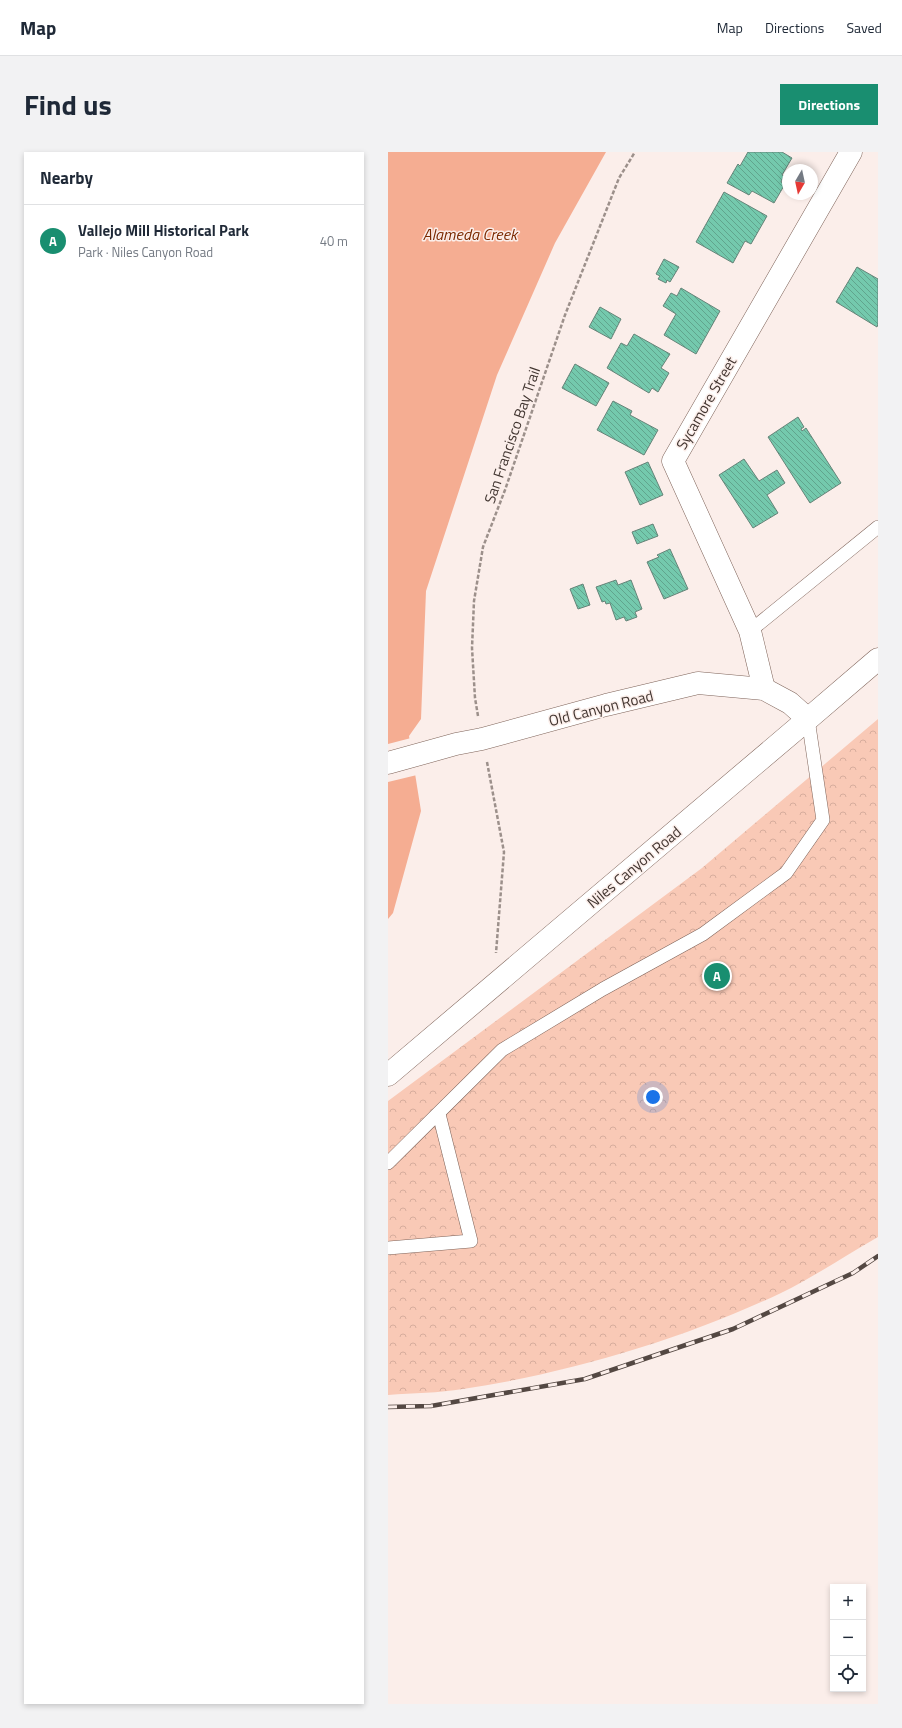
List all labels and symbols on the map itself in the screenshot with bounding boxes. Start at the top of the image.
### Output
north arrow [782,164,818,200]
water label: Alameda Creek [423,222,519,246]
street label: Sycamore Street [670,352,742,454]
street label: San Francisco Bay Trail [478,364,546,506]
street label: Old Canyon Road [546,684,656,732]
street label: Niles Canyon Road [582,821,686,913]
pin: A [704,961,730,991]
your location [643,1087,663,1107]

